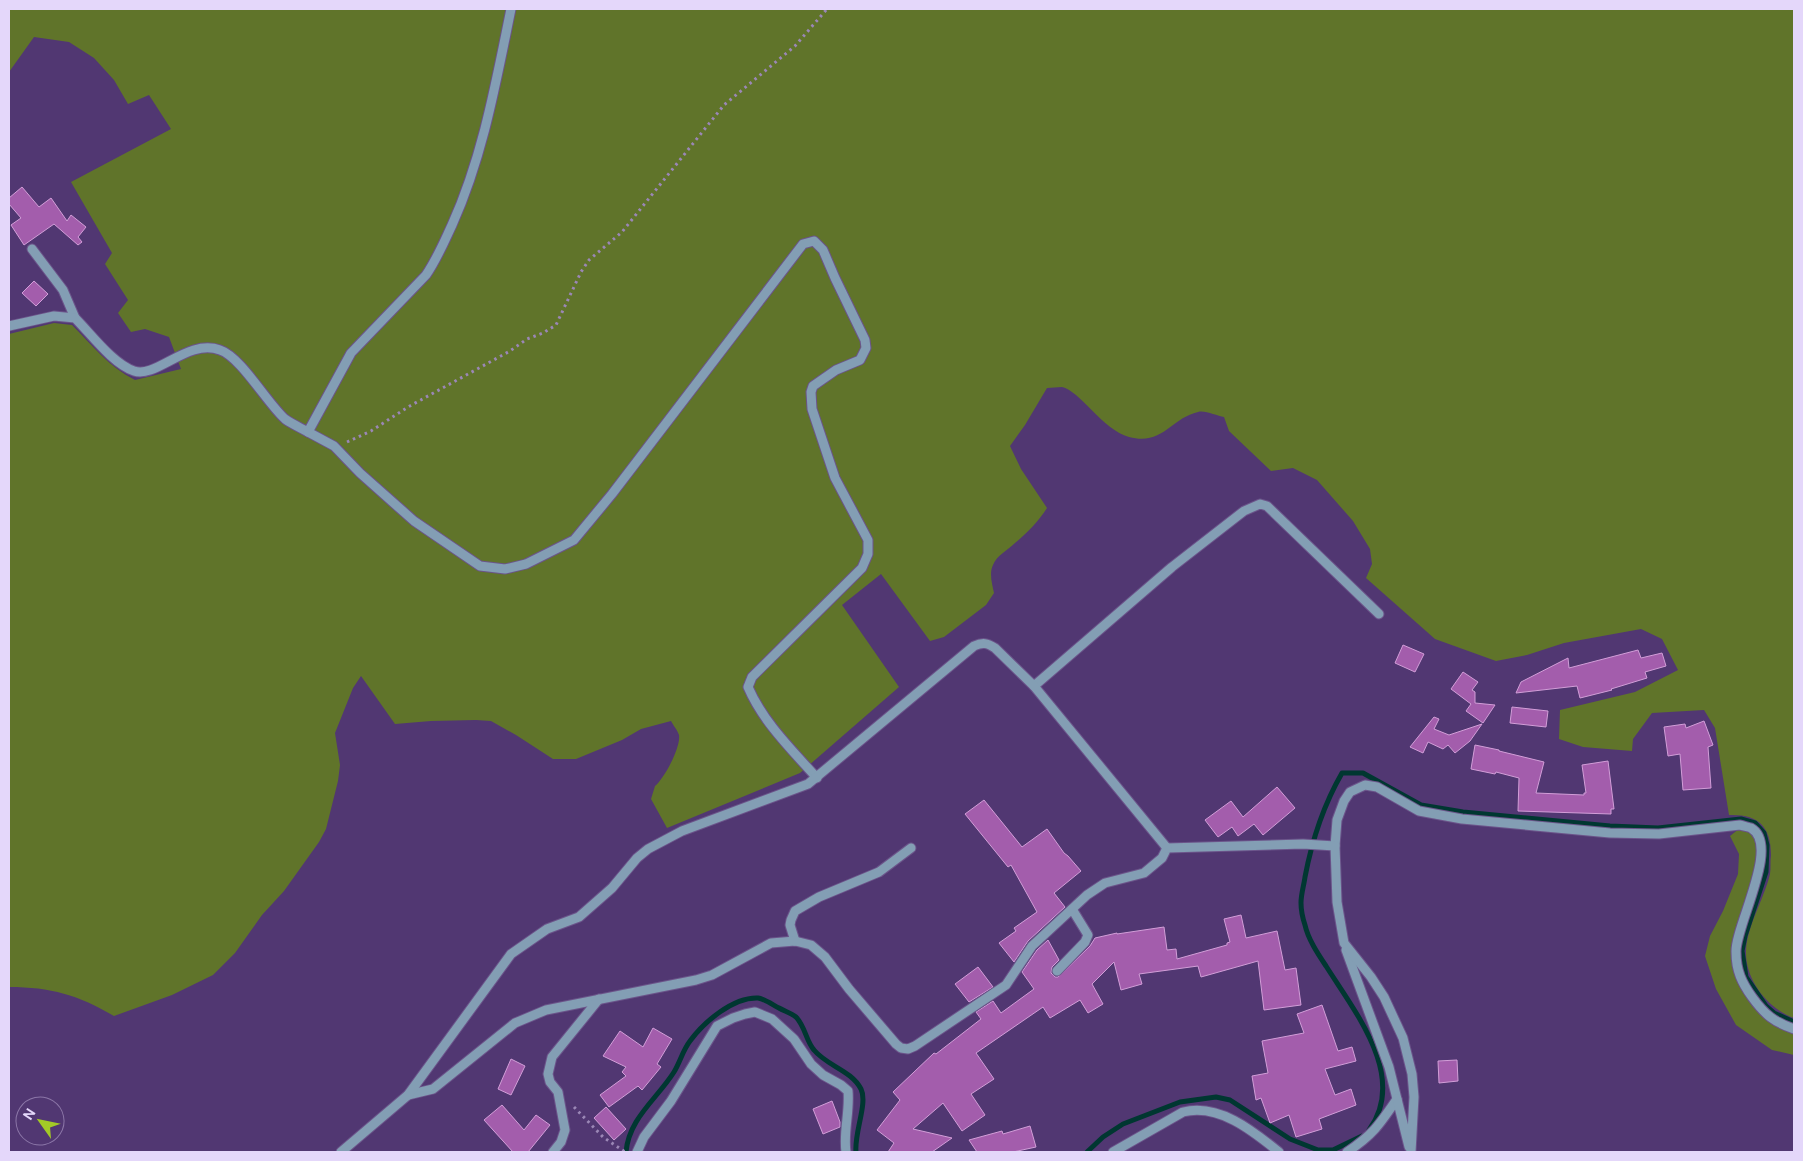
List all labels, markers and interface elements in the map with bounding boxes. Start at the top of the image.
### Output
north arrow [15,1096,65,1146]
text: N [19,1105,39,1123]

